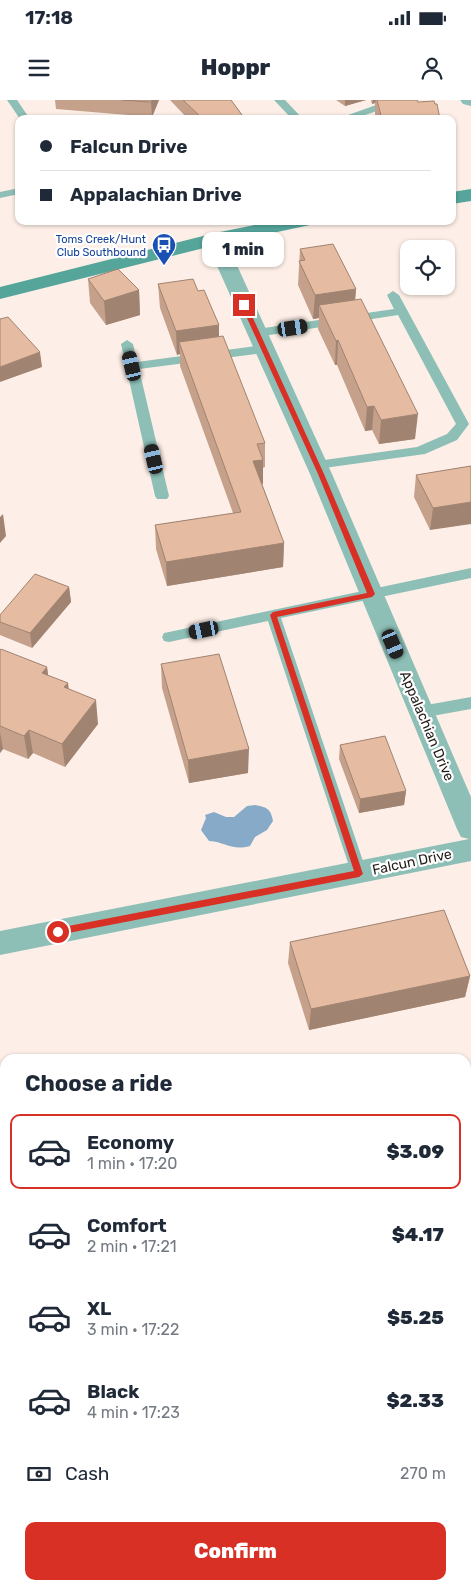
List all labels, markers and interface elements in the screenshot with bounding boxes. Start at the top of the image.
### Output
text: 17:18 [25,6,73,29]
icon: menu [25,54,53,82]
text: Hoppr [201,54,270,81]
icon: person [418,54,446,82]
text: Falcun Drive [70,135,188,158]
text: Appalachian Drive [70,183,242,206]
bus stop icon: Toms Creek/Hunt Club Southbound [151,232,177,266]
callout: 1 min [203,232,285,268]
place label: Toms Creek/Hunt Club Southbound [56,233,147,259]
text: 1 min [222,240,264,259]
map controls [400,240,455,295]
button: locate [400,240,455,295]
route end [233,294,255,316]
car [277,318,308,338]
car [121,350,142,382]
car [143,443,164,475]
car [187,620,220,640]
car [380,627,405,661]
street label: Appalachian Drive [396,668,458,784]
street label: Falcun Drive [371,845,453,879]
route start [47,921,69,943]
text: Choose a ride [25,1070,172,1097]
icon: car [27,1129,72,1174]
text: Economy [87,1131,174,1154]
text: $3.09 [386,1140,444,1163]
text: 1 min · 17:20 [87,1154,177,1173]
icon: car [27,1212,72,1257]
text: Comfort [87,1214,167,1237]
text: $4.17 [392,1223,444,1246]
text: 2 min · 17:21 [87,1237,177,1256]
icon: car [27,1295,72,1340]
text: XL [87,1297,111,1320]
text: $5.25 [387,1306,444,1329]
text: 3 min · 17:22 [87,1320,179,1339]
icon: car [27,1378,72,1423]
text: Black [87,1380,139,1403]
text: $2.33 [386,1389,444,1412]
text: 4 min · 17:23 [87,1403,180,1422]
icon: cash [25,1460,53,1488]
text: Cash [65,1462,109,1485]
text: 270 m [400,1464,446,1483]
button: Confirm [25,1522,446,1580]

